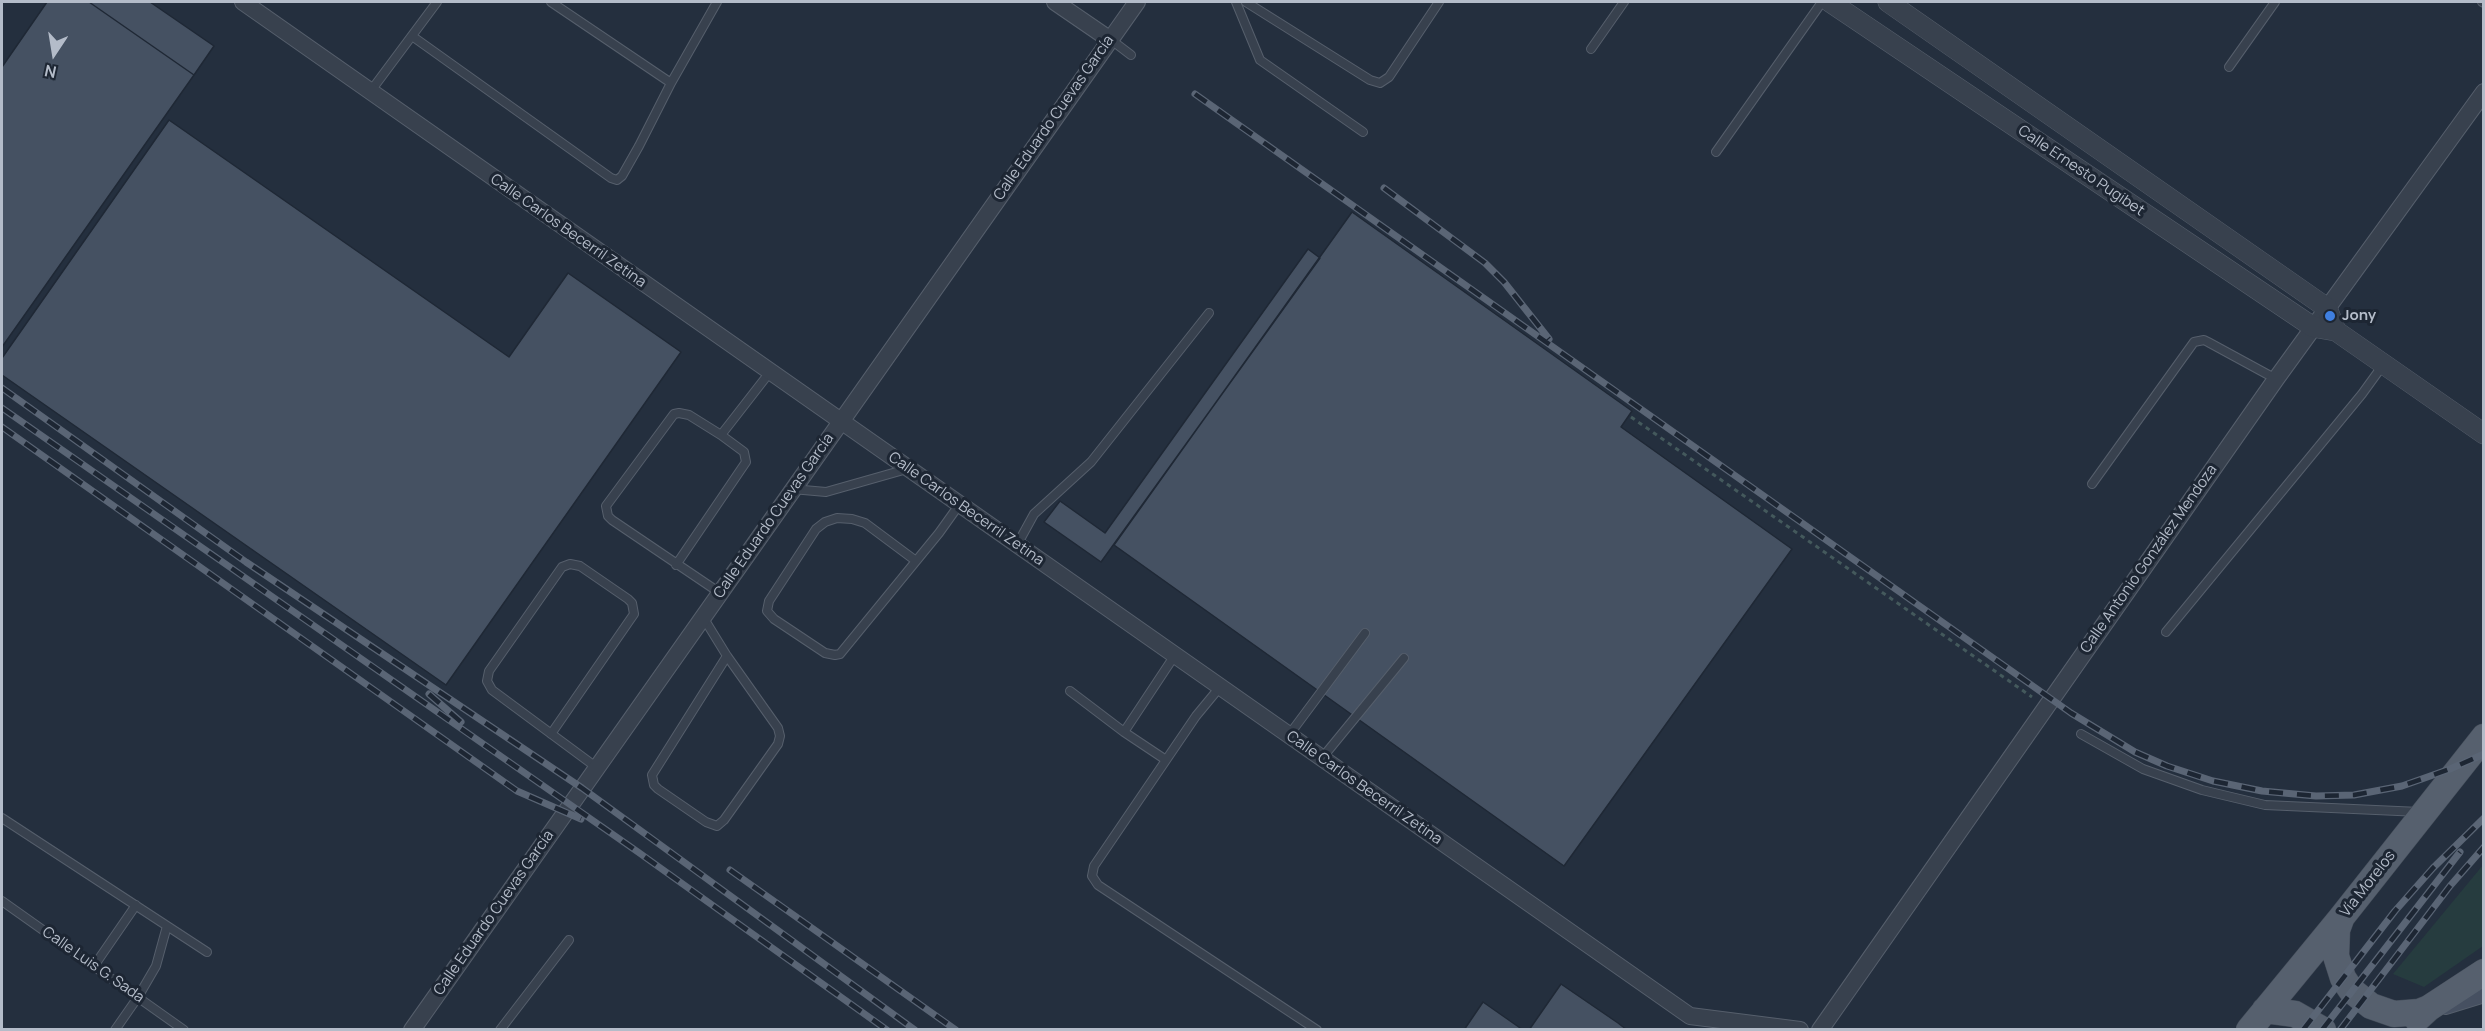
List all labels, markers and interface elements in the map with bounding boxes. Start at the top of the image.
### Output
north arrow [24,24,84,84]
street label: Calle Eduardo Cuevas García [990,32,1118,204]
text: N [42,60,58,84]
street label: Calle Ernesto Pugibet [2014,122,2148,220]
street label: Calle Carlos Becerril Zetina [487,170,649,292]
place label: Jony [2342,307,2376,325]
marker: Jony [2323,309,2337,323]
street label: Calle Eduardo Cuevas García [710,430,838,602]
street label: Calle Carlos Becerril Zetina [885,448,1047,570]
street label: Calle Antonio González Mendoza [2077,461,2221,657]
street label: Calle Carlos Becerril Zetina [1283,727,1445,849]
street label: Calle Eduardo Cuevas García [430,827,558,999]
street label: Vía Morelos [2337,847,2399,921]
street label: Calle Luis G. Sada [39,923,147,1007]

